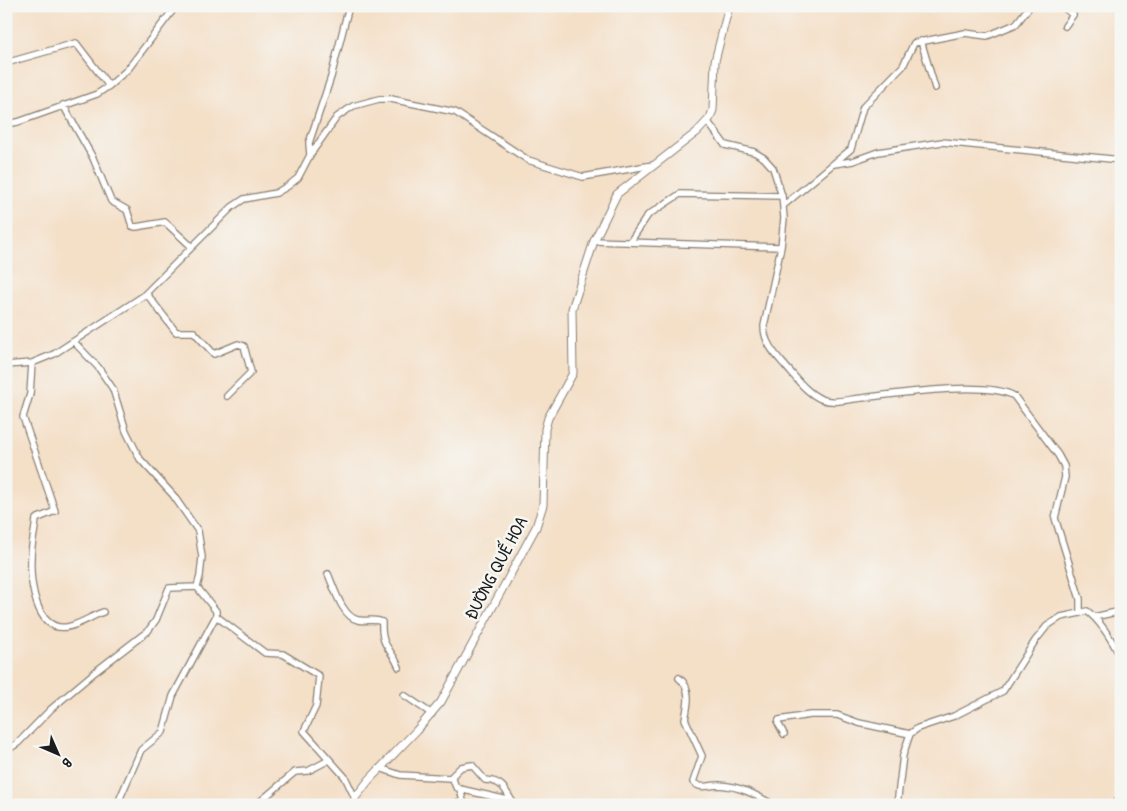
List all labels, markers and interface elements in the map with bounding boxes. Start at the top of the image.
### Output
street label: ĐƯỜNG QUẾ HOA [458,512,533,624]
north arrow [32,728,82,778]
text: B [58,754,77,773]

